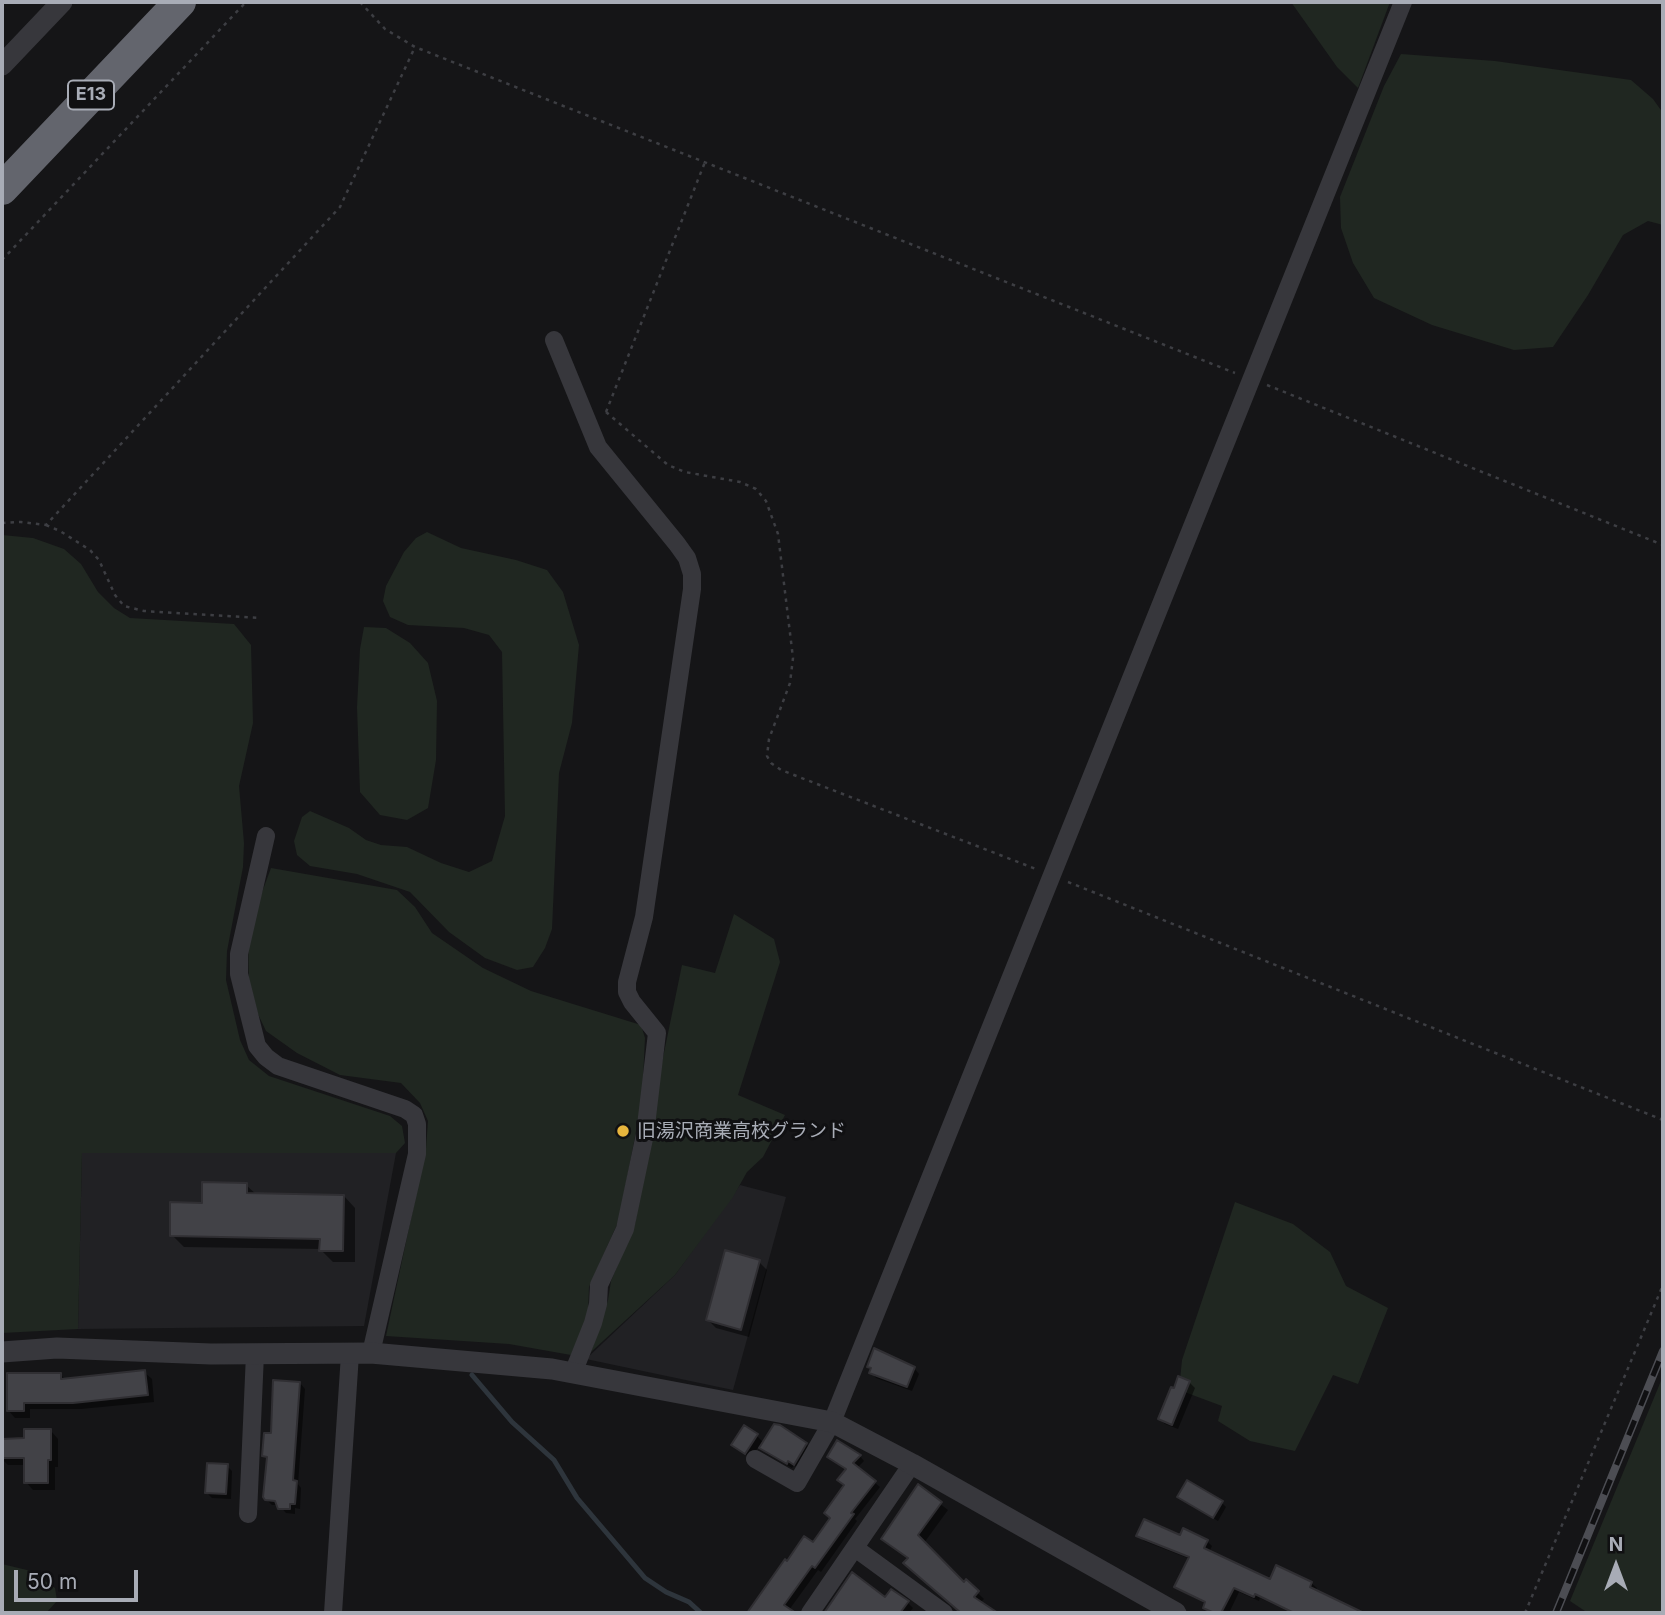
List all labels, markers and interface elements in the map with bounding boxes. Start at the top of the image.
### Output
road number: E13 [68,80,114,110]
place label: 旧湯沢商業高校グランド [637,1120,846,1142]
marker: 旧湯沢商業高校グランド [615,1123,631,1139]
north arrow [1581,1531,1651,1601]
text: N [1609,1533,1623,1556]
scale bar [18,1556,142,1600]
text: 50 m [27,1569,77,1594]

